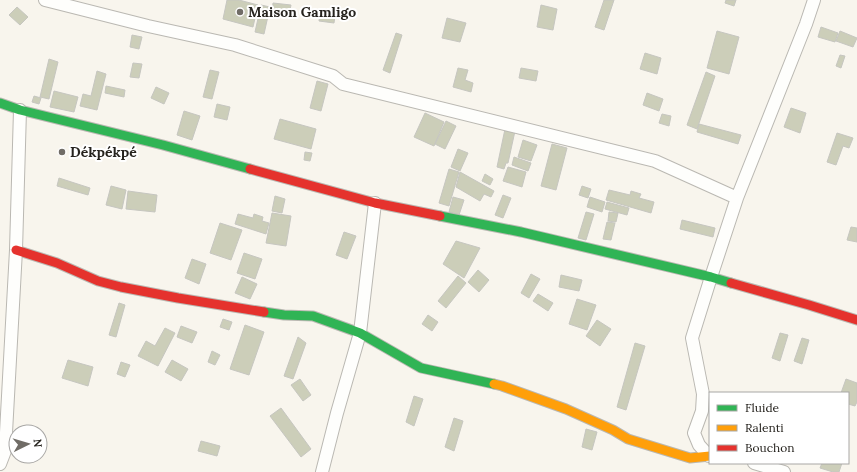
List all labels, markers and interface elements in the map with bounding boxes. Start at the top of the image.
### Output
place label: Maison Gamligo [248,3,356,21]
marker: Maison Gamligo [235,7,245,17]
place label: Dékpékpé [70,143,137,161]
marker: Dékpékpé [57,147,67,157]
legend [709,392,849,464]
text: Fluide [745,400,780,415]
text: Ralenti [745,420,784,435]
north arrow [8,424,48,464]
text: N [31,438,45,448]
text: Bouchon [745,440,795,455]

